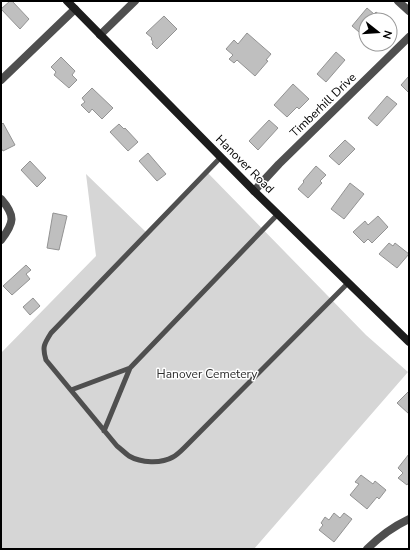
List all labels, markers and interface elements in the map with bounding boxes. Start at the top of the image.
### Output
north arrow [358,12,398,52]
text: N [379,29,395,41]
street label: Timberhill Drive [286,69,360,141]
street label: Hanover Road [212,131,278,197]
park label: Hanover Cemetery [157,366,258,382]

